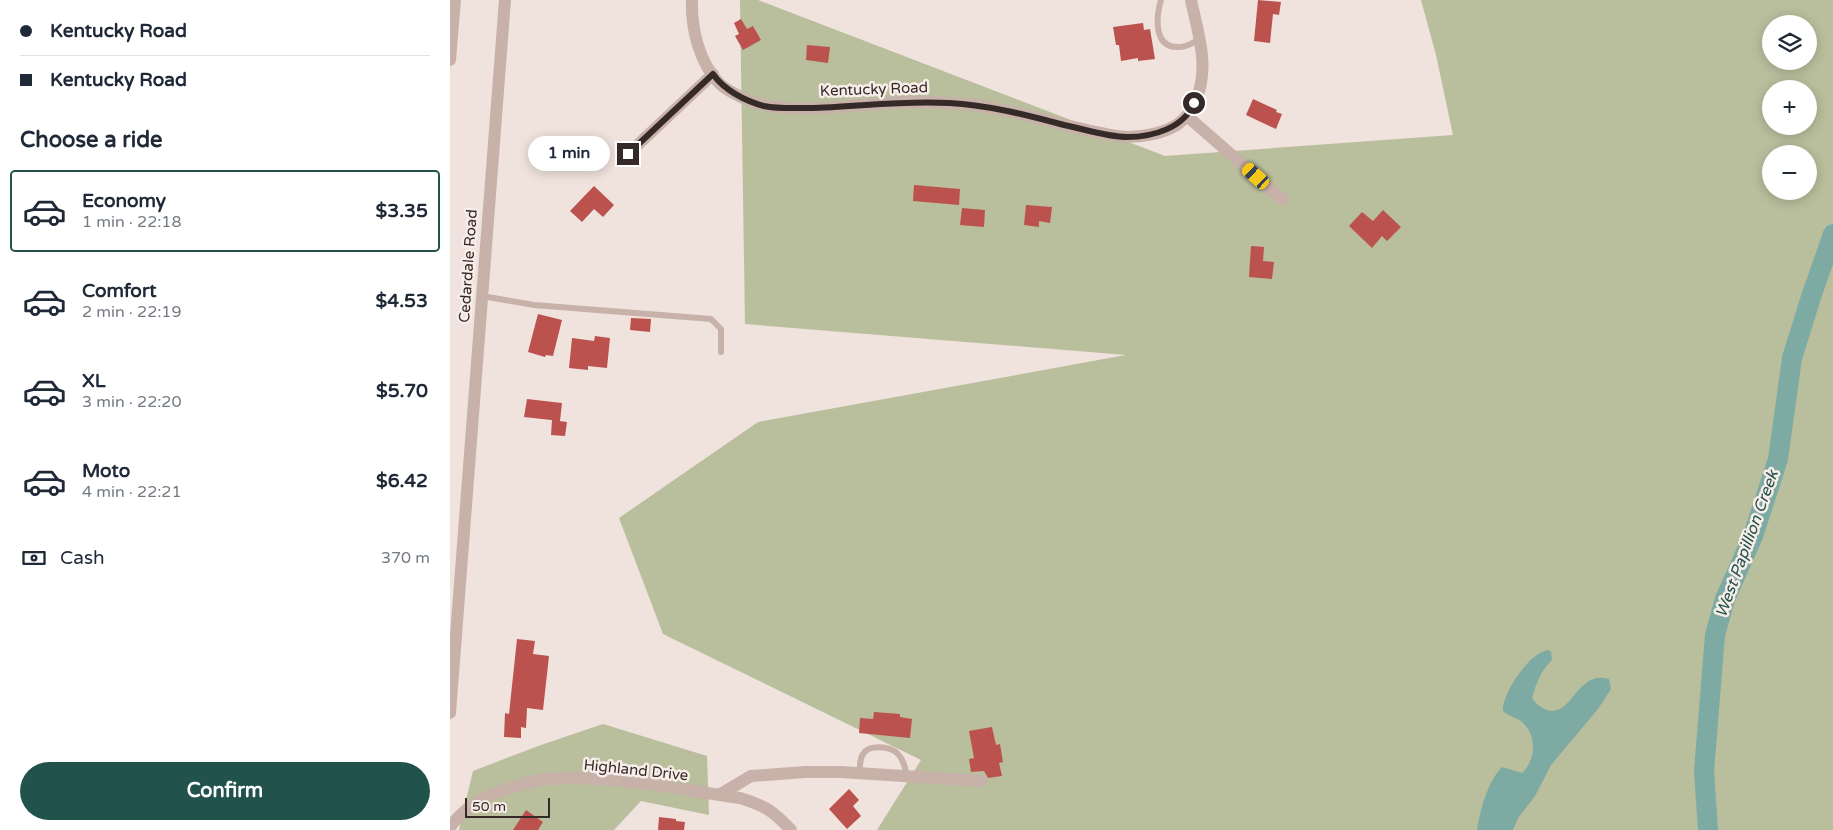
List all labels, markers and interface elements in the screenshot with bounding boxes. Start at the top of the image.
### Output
map controls [1762,15,1817,200]
button: layers [1762,15,1817,70]
text: Kentucky Road [50,20,187,42]
text: Kentucky Road [50,69,187,91]
street label: Kentucky Road [820,78,928,100]
button: + [1762,80,1817,135]
route start [1183,92,1205,114]
text: Choose a ride [20,127,163,153]
callout: 1 min [528,136,610,172]
text: 1 min [548,143,590,163]
route end [617,143,639,165]
button: − [1762,145,1817,200]
car [1239,160,1272,192]
icon: car [22,189,67,234]
text: Economy [82,190,166,212]
text: $3.35 [376,200,428,222]
street label: Cedardale Road [455,209,481,323]
text: 1 min · 22:18 [82,212,181,232]
icon: car [22,279,67,324]
text: Comfort [82,280,156,302]
text: $4.53 [376,290,428,312]
text: 2 min · 22:19 [82,302,181,322]
icon: car [22,369,67,414]
text: XL [82,370,106,392]
text: $5.70 [376,380,428,402]
text: 3 min · 22:20 [82,392,181,412]
icon: car [22,459,67,504]
text: Moto [82,460,130,482]
water label: West Papillion Creek [1711,466,1783,620]
text: $6.42 [376,470,428,492]
text: 4 min · 22:21 [82,482,181,502]
icon: cash [20,544,48,572]
text: Cash [60,547,105,569]
text: 370 m [381,548,430,568]
street label: Highland Drive [583,756,689,784]
button: Confirm [20,762,430,820]
scale bar [465,795,550,818]
text: 50 m [472,798,506,815]

